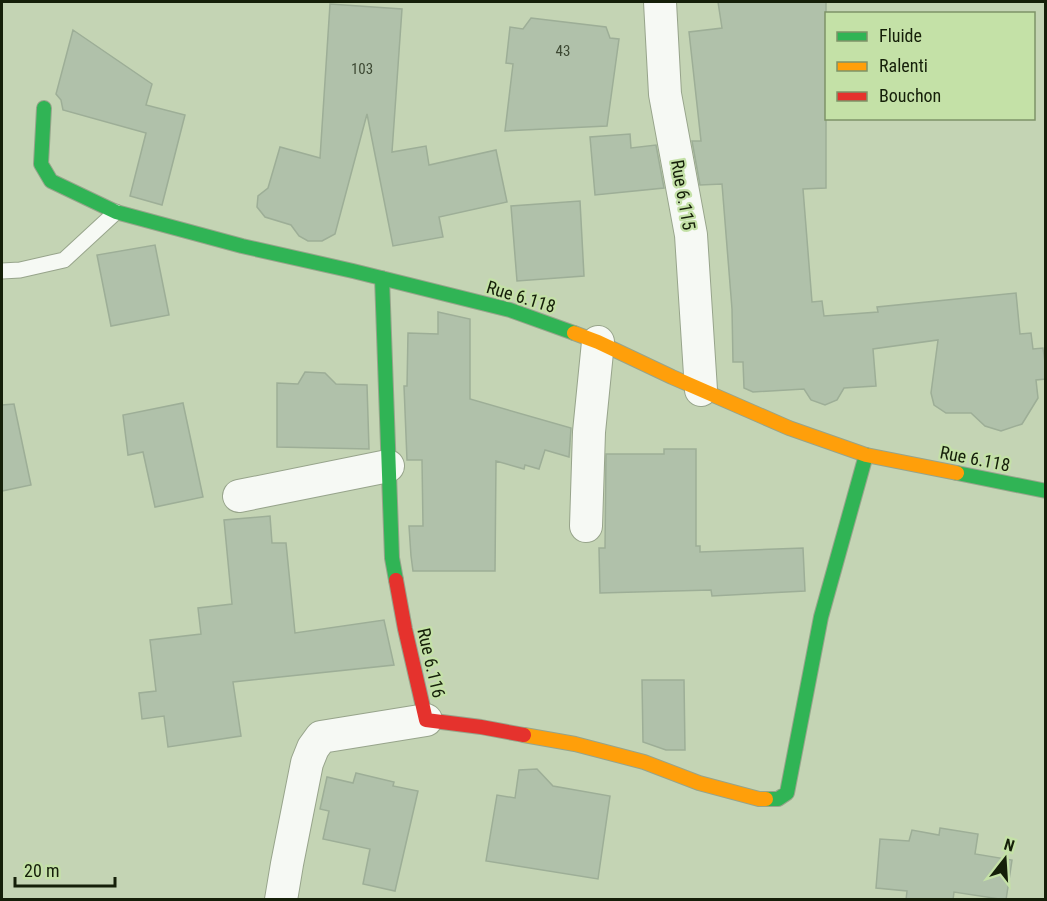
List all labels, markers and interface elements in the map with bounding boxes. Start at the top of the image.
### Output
legend [825,12,1035,120]
text: Fluide [879,25,922,46]
house number: 43 [556,42,570,60]
text: Ralenti [879,55,928,76]
house number: 103 [351,60,373,78]
text: Bouchon [879,85,941,106]
street label: Rue 6.115 [667,158,700,232]
street label: Rue 6.118 [484,276,558,317]
street label: Rue 6.118 [938,441,1012,476]
street label: Rue 6.116 [413,626,450,700]
north arrow [975,829,1035,889]
text: N [1002,835,1017,856]
scale bar [15,850,116,888]
text: 20 m [24,860,59,881]

